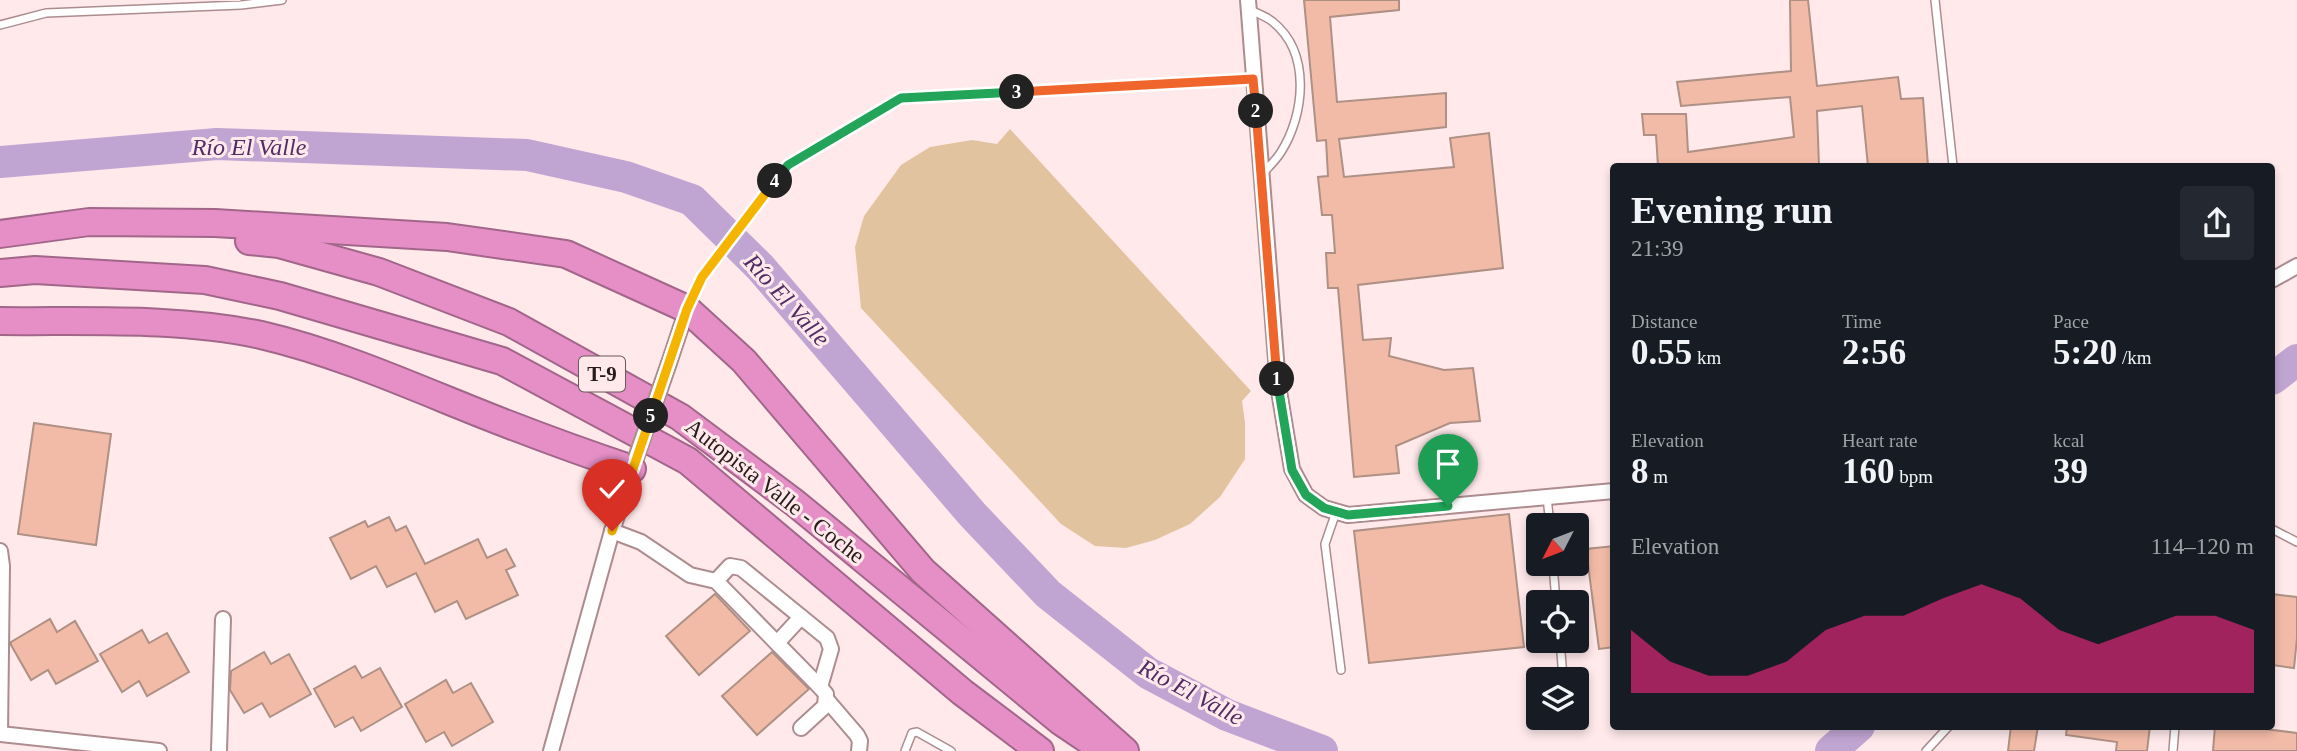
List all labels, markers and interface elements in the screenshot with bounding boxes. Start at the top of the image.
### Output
pin: 3 [1000,74,1034,110]
text: 3 [1012,81,1021,102]
pin: 2 [1238,94,1274,128]
text: 2 [1251,100,1260,121]
water label: Río El Valle [191,134,307,160]
pin: 4 [758,164,792,198]
text: 4 [770,170,779,191]
button: share [2180,186,2254,260]
text: Evening run [1631,189,1833,231]
text: 21:39 [1631,236,1683,261]
water label: Río El Valle [738,248,835,352]
text: Distance [1631,311,1697,332]
text: Time [1842,311,1881,332]
text: Pace [2053,311,2089,332]
text: 0.55 [1631,333,1692,372]
text: 2:56 [1842,333,1906,372]
text: 5:20 [2053,333,2117,372]
text: km [1692,347,1721,368]
text: /km [2117,347,2151,368]
road number: T-9 [579,356,625,392]
pin: 1 [1260,362,1294,396]
text: 1 [1272,368,1281,389]
pin: 5 [634,398,668,434]
text: 5 [646,405,655,426]
street label: Autopista Valle - Coche [681,413,869,569]
text: Elevation [1631,430,1704,451]
text: Heart rate [1842,430,1917,451]
text: kcal [2053,430,2085,451]
pin [1418,434,1478,506]
icon: arrive [1429,445,1467,483]
text: 8 [1631,452,1649,491]
text: 160 [1842,452,1895,491]
text: 39 [2053,452,2088,491]
pin [582,459,642,531]
text: m [1649,466,1668,487]
text: bpm [1895,466,1933,487]
icon: check [593,470,631,508]
north arrow [1526,513,1589,576]
map controls [1526,513,1589,730]
text: Elevation [1631,534,1719,559]
text: 114–120 m [2151,534,2254,559]
button: locate [1526,590,1589,653]
water label: Río El Valle [1133,653,1248,731]
button: layers [1526,667,1589,730]

